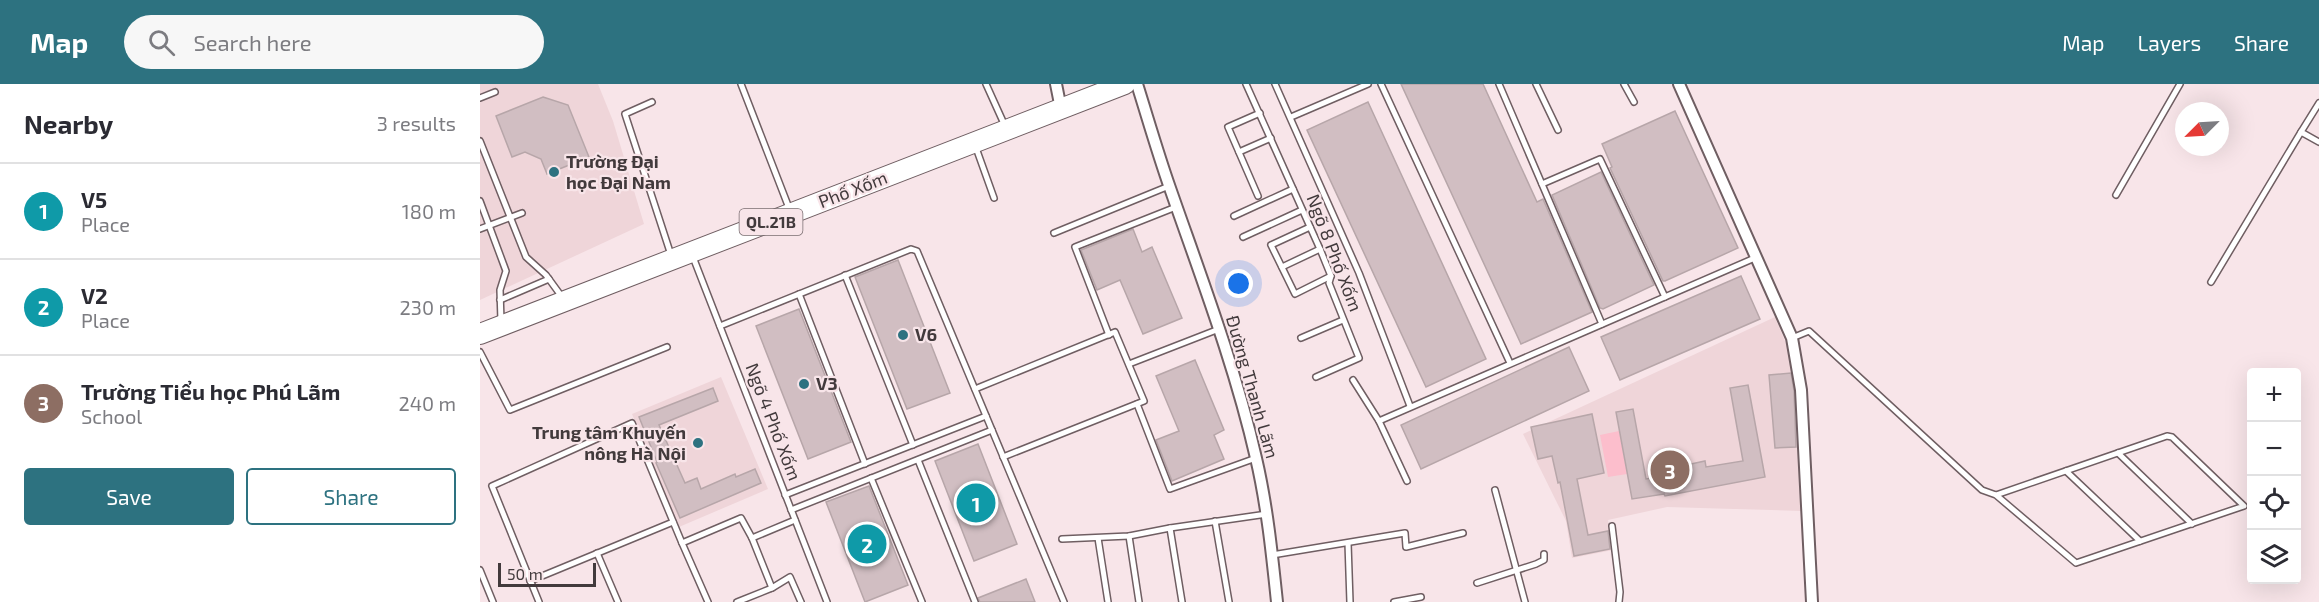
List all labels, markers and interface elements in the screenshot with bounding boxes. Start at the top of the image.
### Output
search box [124,15,544,69]
text: Map [30,25,88,59]
icon: search [145,26,178,59]
text: Search here [193,29,312,55]
text: Map [2062,30,2104,55]
text: Layers [2137,30,2201,55]
text: Share [2234,30,2289,55]
north arrow [2175,102,2229,156]
text: Nearby [24,108,113,139]
text: 3 results [377,111,456,135]
place label: Trường Đại học Đại Nam [566,150,671,193]
marker: Trường Đại học Đại Nam [547,165,561,179]
street label: Phố Xốm [815,166,890,212]
text: V5 [81,186,107,212]
street label: Ngõ 8 Phố Xốm [1302,191,1367,314]
text: 1 [39,199,48,223]
text: 180 m [402,199,456,223]
road number: QL.21B [740,209,802,235]
text: Place [81,212,130,236]
your location [1224,269,1253,298]
text: V2 [81,282,108,308]
text: 2 [38,295,49,319]
text: 230 m [400,295,456,319]
text: Place [81,308,130,332]
street label: Đường Thanh Lãm [1222,313,1284,461]
place label: V6 [915,323,937,345]
marker: V6 [896,328,910,342]
street label: Ngõ 4 Phố Xốm [741,360,806,483]
map controls [2247,368,2301,584]
button: + [2247,368,2301,422]
place label: V3 [816,372,838,394]
marker: V3 [797,377,811,391]
text: Trường Tiểu học Phú Lãm [81,378,340,404]
text: 3 [38,391,49,415]
text: 240 m [398,391,456,415]
text: School [81,404,142,428]
place label: Trung tâm Khuyến nông Hà Nội [532,421,686,464]
button: − [2247,422,2301,476]
marker: Trung tâm Khuyến nông Hà Nội [691,436,705,450]
pin: 3 [1650,448,1690,492]
button: Save [24,468,234,525]
button: Share [246,468,456,525]
button: locate [2247,476,2301,530]
pin: 1 [956,480,996,526]
pin: 2 [848,522,886,566]
button: layers [2247,530,2301,584]
scale bar [498,560,596,588]
text: 50 m [507,564,543,583]

